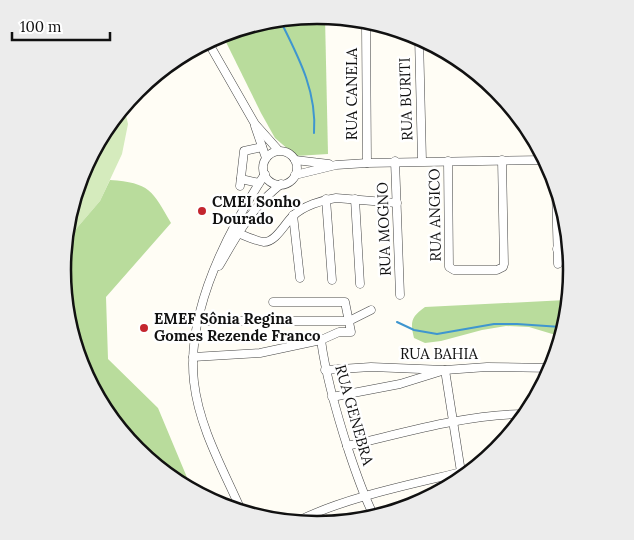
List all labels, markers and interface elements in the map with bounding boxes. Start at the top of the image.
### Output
scale bar [12,10,110,42]
text: 100 m [20,17,61,36]
street label: RUA CANELA [342,47,361,140]
street label: RUA BURITI [395,57,416,141]
street label: RUA ANGICO [424,168,445,262]
street label: RUA MOGNO [372,182,395,276]
place label: CMEI Sonho Dourado [212,192,301,228]
marker: CMEI Sonho Dourado [196,205,208,217]
place label: EMEF Sônia Regina Gomes Rezende Franco [154,309,321,345]
marker: EMEF Sônia Regina Gomes Rezende Franco [138,322,150,334]
street label: RUA BAHIA [400,344,479,363]
street label: RUA GENEBRA [331,362,378,468]

